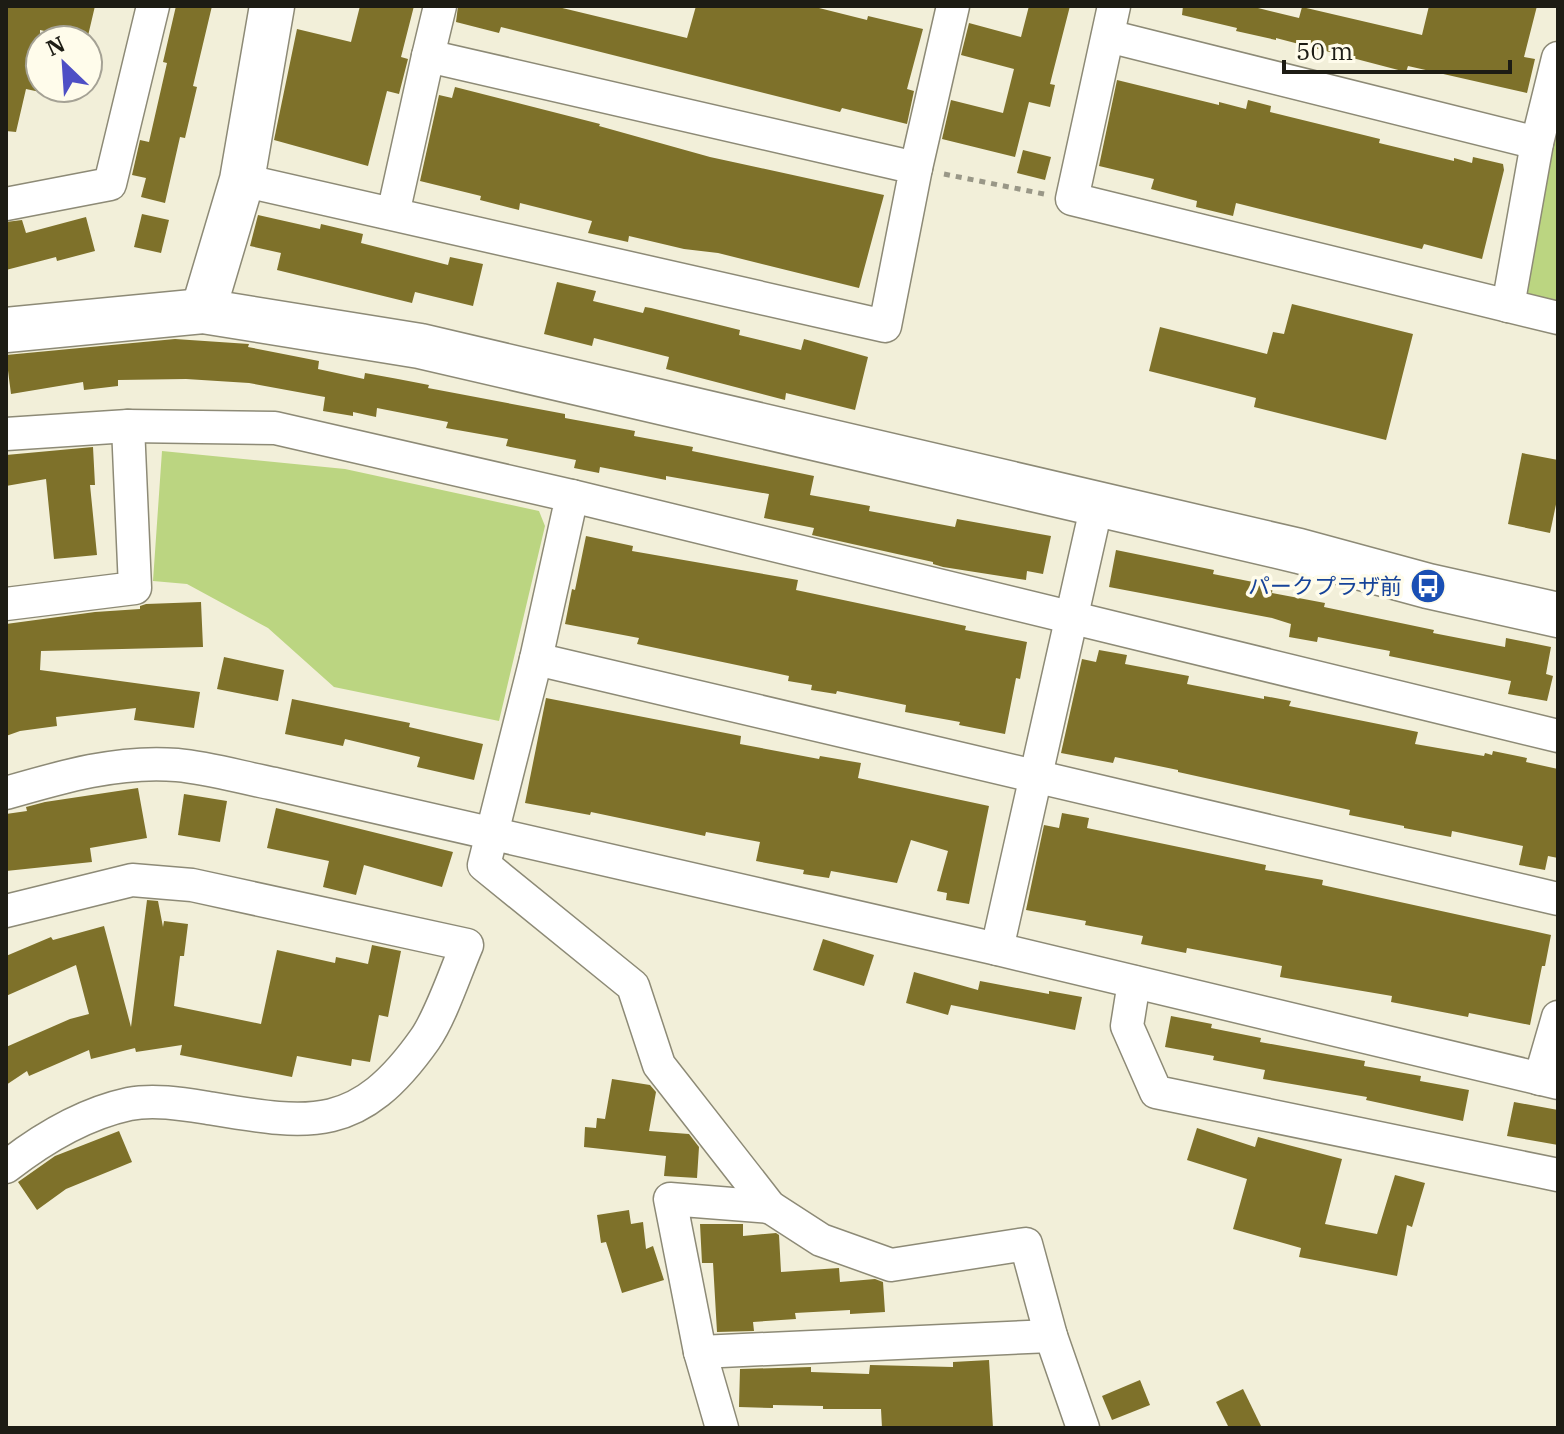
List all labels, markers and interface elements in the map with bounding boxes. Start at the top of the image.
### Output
north arrow [24,24,104,104]
scale bar [1284,24,1510,74]
text: N [41,29,69,62]
text: 50 m [1296,35,1353,67]
bus stop icon: パークプラザ前 [1409,567,1447,605]
place label: パークプラザ前 [1248,571,1402,600]

